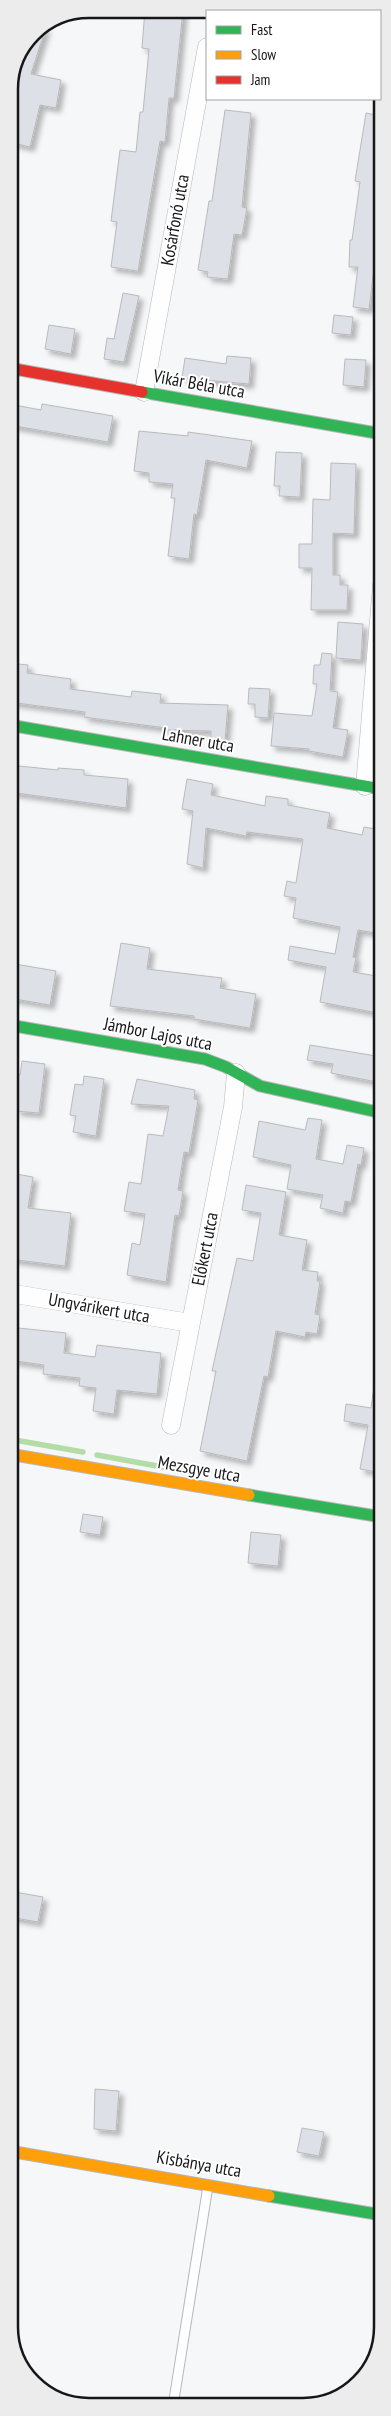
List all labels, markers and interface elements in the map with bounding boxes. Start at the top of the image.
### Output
legend [206,10,381,100]
text: Fast [251,20,272,39]
text: Slow [251,45,276,64]
text: Jam [250,70,270,89]
street label: Kosárfonó utca [155,173,194,267]
street label: Vikár Béla utca [151,364,247,403]
street label: Lahner utca [160,722,236,757]
street label: Jámbor Lajos utca [101,1012,214,1055]
street label: Előkert utca [186,1210,223,1288]
street label: Ungvárikert utca [47,1287,152,1328]
street label: Mezsgye utca [156,1450,242,1487]
street label: Kisbánya utca [155,2145,243,2182]

